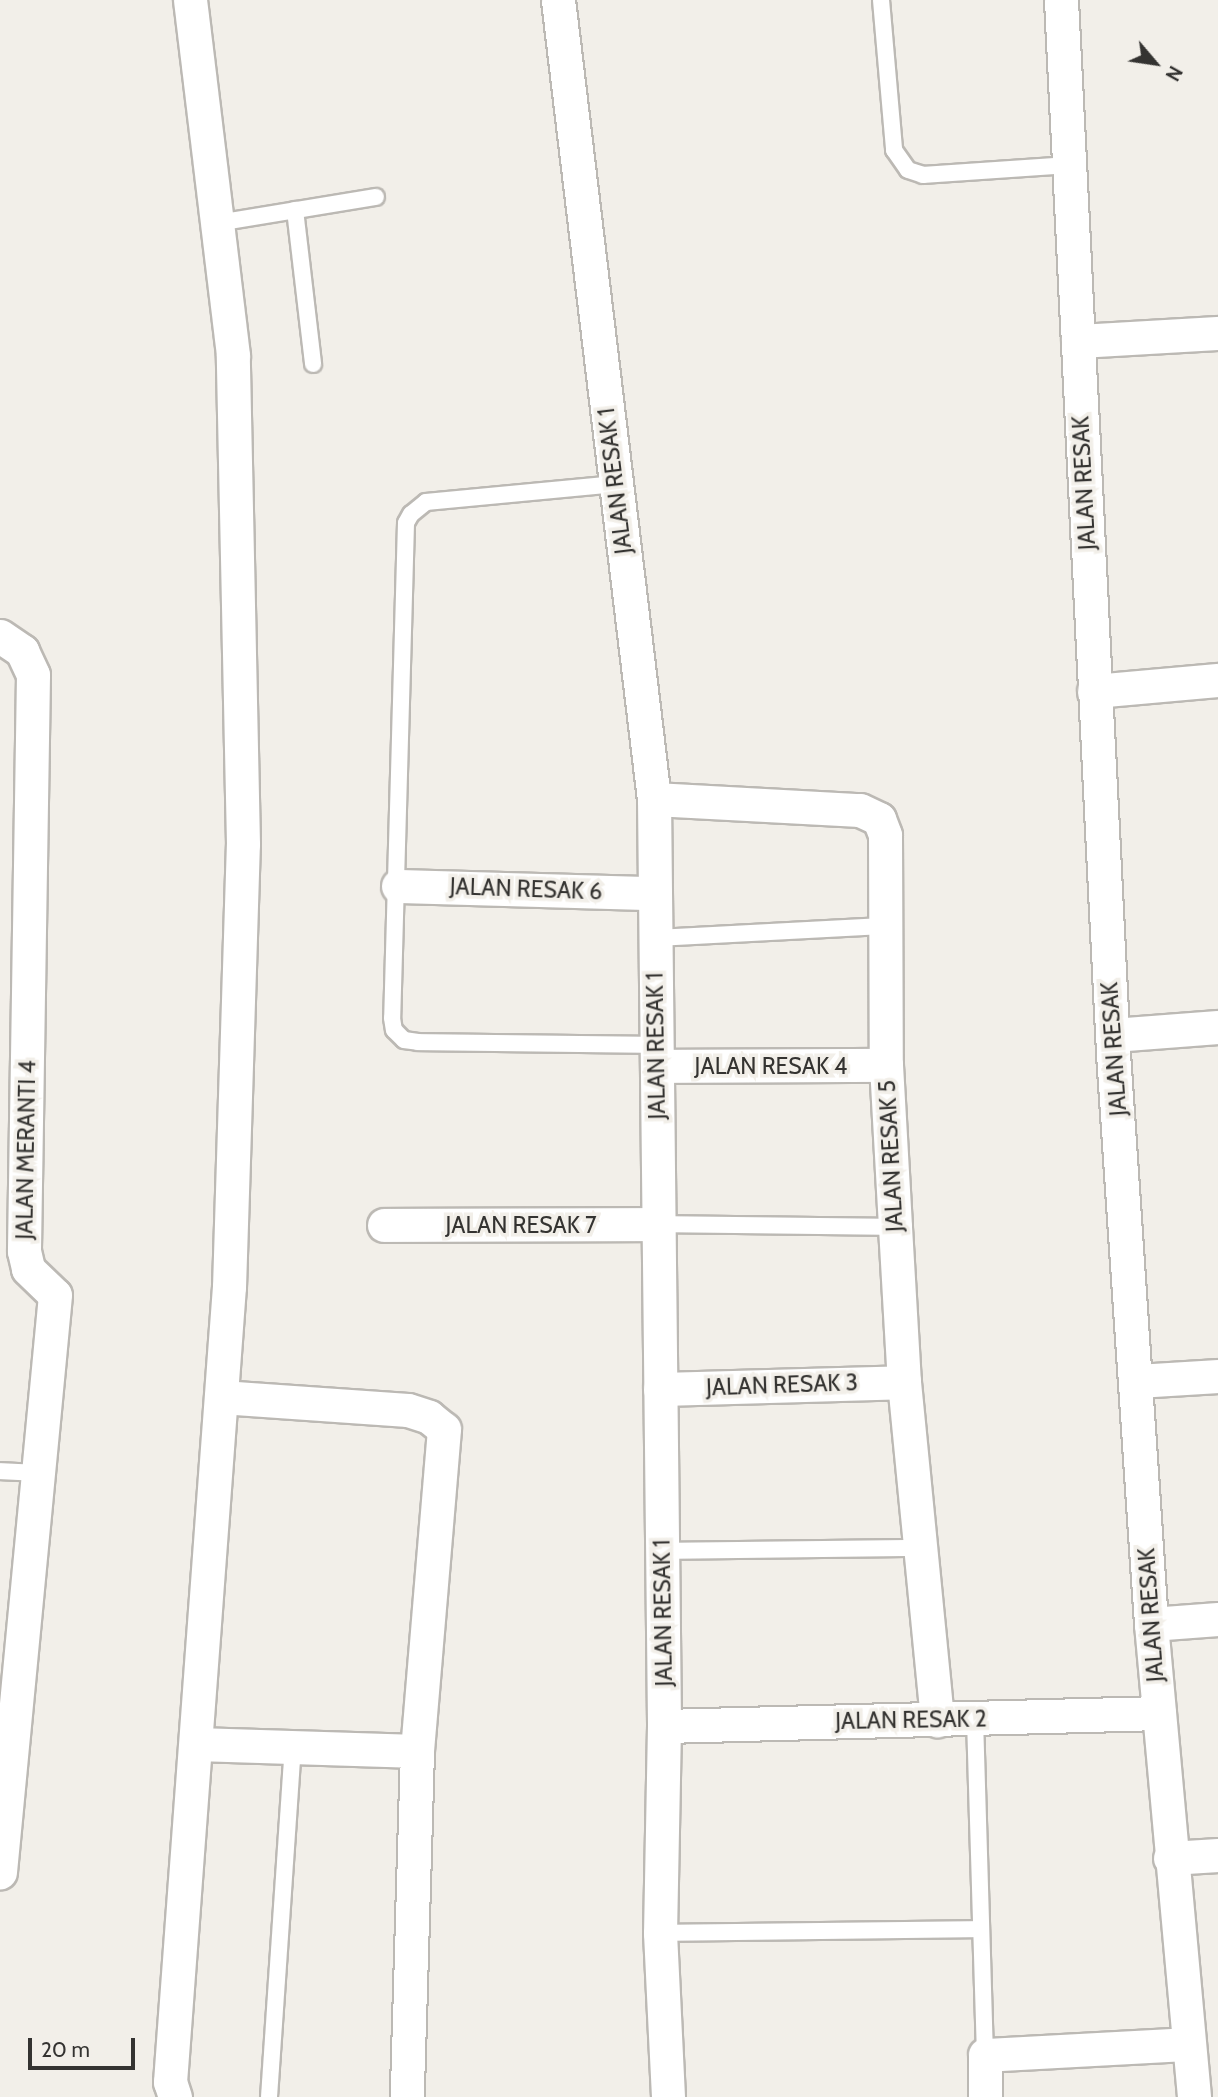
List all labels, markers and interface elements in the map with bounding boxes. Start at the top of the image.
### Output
north arrow [1120,28,1190,98]
text: N [1160,62,1187,85]
street label: JALAN RESAK 1 [592,406,638,556]
street label: JALAN RESAK [1067,415,1101,551]
street label: JALAN RESAK 6 [449,873,603,905]
street label: JALAN RESAK 1 [641,972,671,1120]
street label: JALAN RESAK [1096,981,1132,1117]
street label: JALAN RESAK 4 [695,1052,847,1080]
street label: JALAN MERANTI 4 [11,1060,41,1240]
street label: JALAN RESAK 5 [873,1079,909,1233]
street label: JALAN RESAK 7 [445,1211,597,1239]
street label: JALAN RESAK 3 [706,1369,858,1401]
street label: JALAN RESAK 1 [648,1539,678,1687]
street label: JALAN RESAK [1133,1547,1169,1683]
street label: JALAN RESAK 2 [835,1705,987,1735]
scale bar [32,2024,138,2068]
text: 20 m [41,2037,90,2062]

